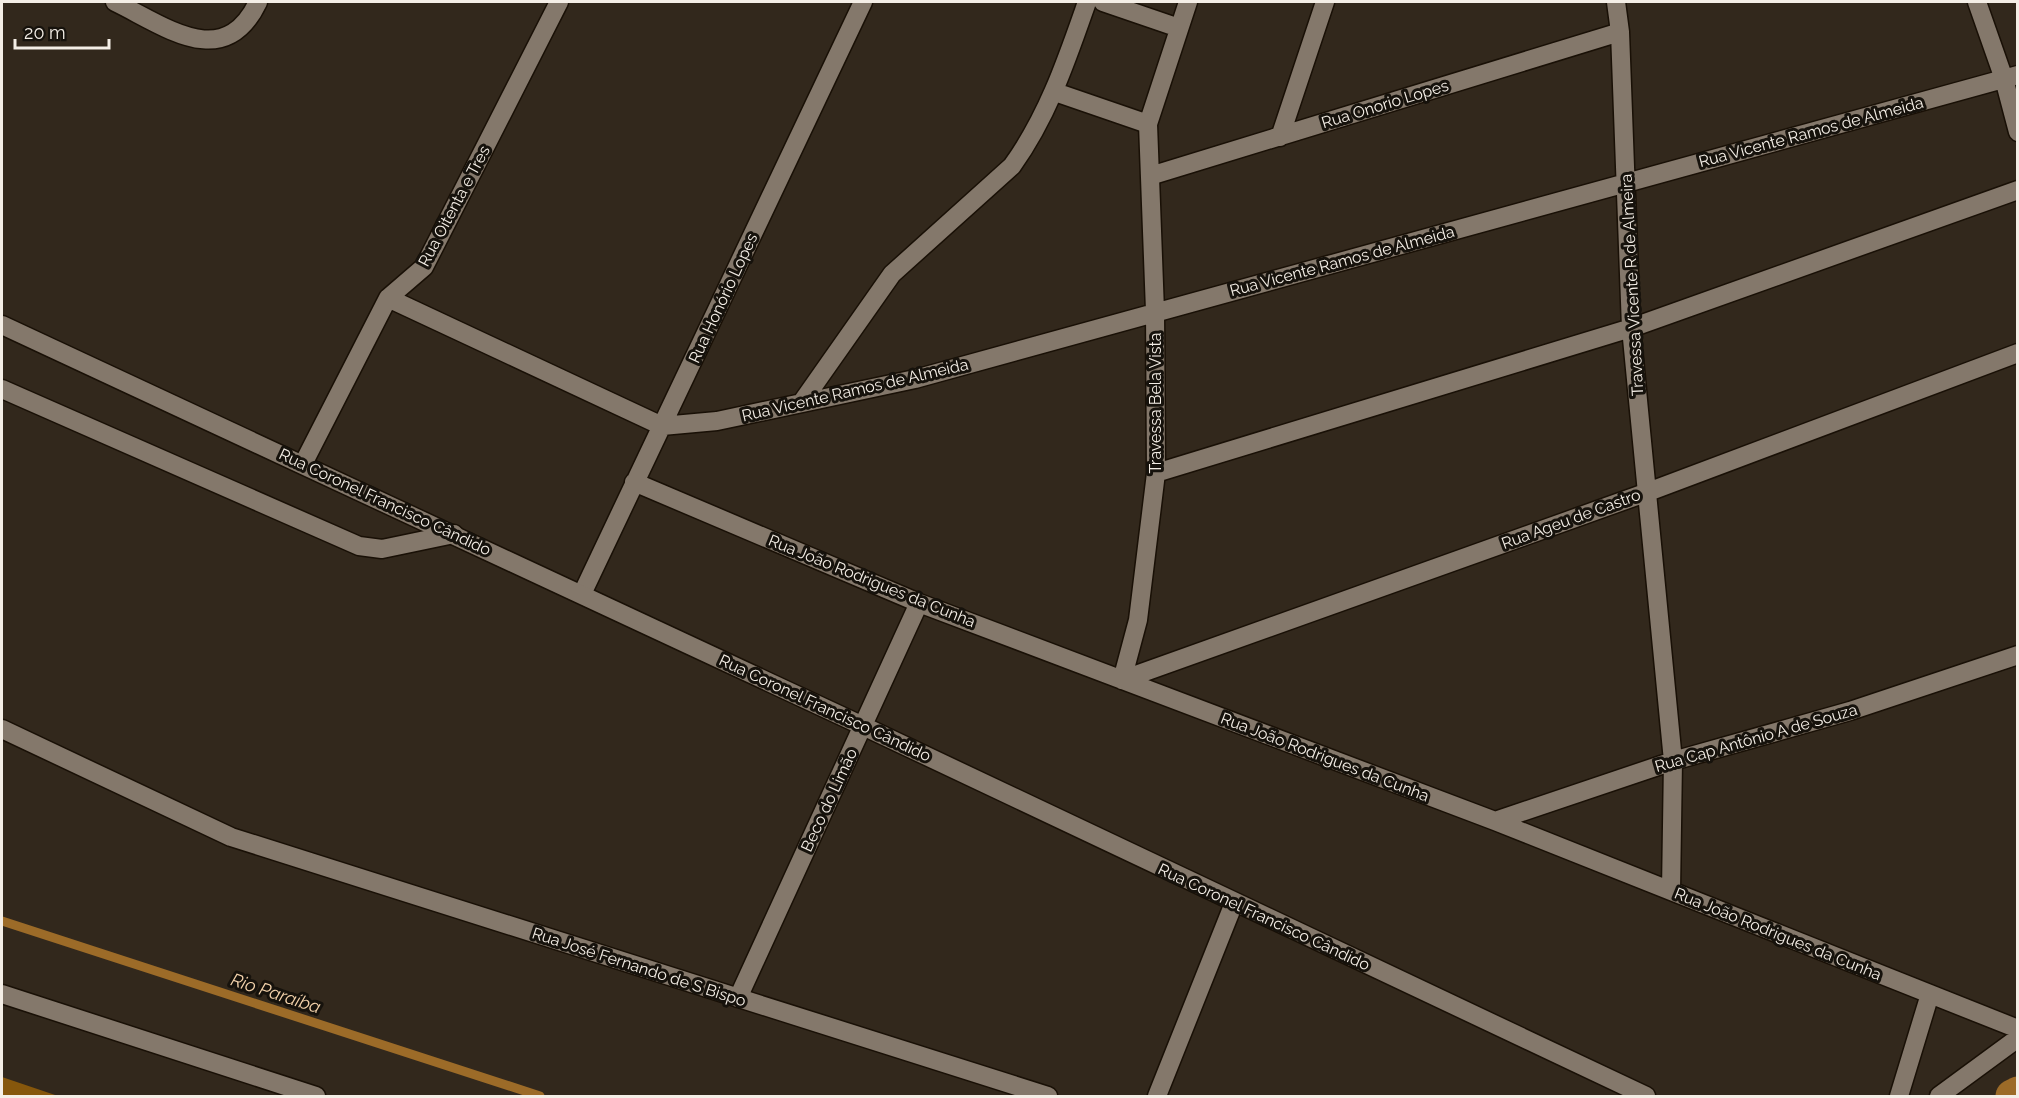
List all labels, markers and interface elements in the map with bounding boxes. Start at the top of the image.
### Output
scale bar [15,12,110,50]
text: 20 m [24,22,66,43]
street label: Rua Onorio Lopes [1319,76,1451,132]
street label: Rua Vicente Ramos de Almeida [1697,93,1925,171]
street label: Rua Oitenta e Tres [414,142,494,270]
street label: Travessa Vicente R de Almeira [1617,173,1647,397]
street label: Rua Vicente Ramos de Almeida [1228,222,1456,300]
street label: Rua Honório Lopes [685,230,762,366]
street label: Travessa Bela Vista [1146,332,1165,474]
street label: Rua Vicente Ramos de Almeida [740,355,970,425]
street label: Rua Coronel Francisco Cândido [276,445,494,559]
street label: Rua Ageu de Castro [1499,485,1643,553]
street label: Rua João Rodrigues da Cunha [766,531,978,631]
street label: Rua Coronel Francisco Cândido [716,651,934,765]
street label: Rua Cap Antônio A de Souza [1653,700,1859,776]
street label: Rua João Rodrigues da Cunha [1218,708,1432,806]
street label: Beco do Limão [797,745,861,855]
street label: Rua Coronel Francisco Cândido [1155,860,1373,974]
street label: Rua João Rodrigues da Cunha [1672,884,1884,984]
street label: Rua José Fernando de S Bispo [530,923,748,1011]
water label: Rio Paraíba [228,969,324,1017]

